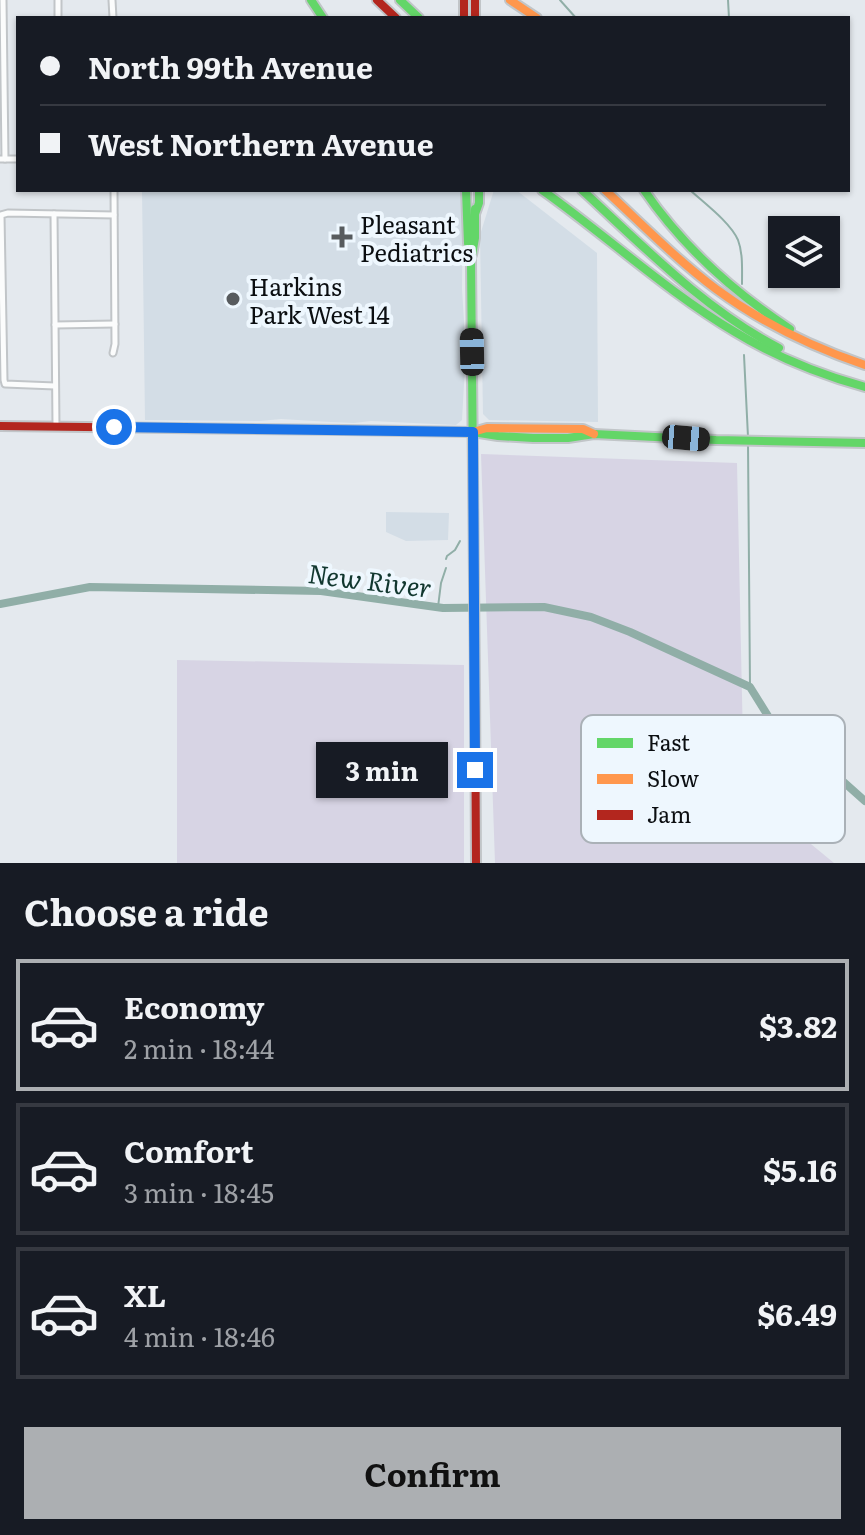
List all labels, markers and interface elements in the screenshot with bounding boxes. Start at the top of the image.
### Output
text: North 99th Avenue [88,44,373,88]
text: West Northern Avenue [88,121,434,165]
place label: Pleasant Pediatrics [360,206,473,269]
map controls [768,216,840,288]
button: layers [768,216,840,288]
marker: Pleasant Pediatrics [331,226,353,248]
place label: Harkins Park West 14 [249,268,390,331]
marker: Harkins Park West 14 [224,290,242,308]
car [460,328,484,376]
route start [96,409,132,445]
car [661,424,711,452]
water label: New River [306,552,434,606]
legend [581,715,845,843]
text: Fast [647,725,690,758]
callout: 3 min [315,742,447,798]
text: 3 min [345,750,419,789]
route end [457,752,493,788]
text: Slow [647,761,699,794]
text: Jam [647,797,691,830]
text: Choose a ride [24,884,269,937]
text: Economy [124,984,264,1028]
icon: car [28,989,100,1061]
text: $3.82 [759,1003,837,1047]
text: 2 min · 18:44 [124,1028,274,1067]
text: Comfort [124,1128,254,1172]
icon: car [28,1133,100,1205]
text: $5.16 [763,1147,837,1191]
text: 3 min · 18:45 [124,1172,274,1211]
text: XL [124,1272,166,1316]
icon: car [28,1277,100,1349]
text: $6.49 [757,1291,837,1335]
text: 4 min · 18:46 [124,1316,275,1355]
button: Confirm [24,1427,841,1519]

